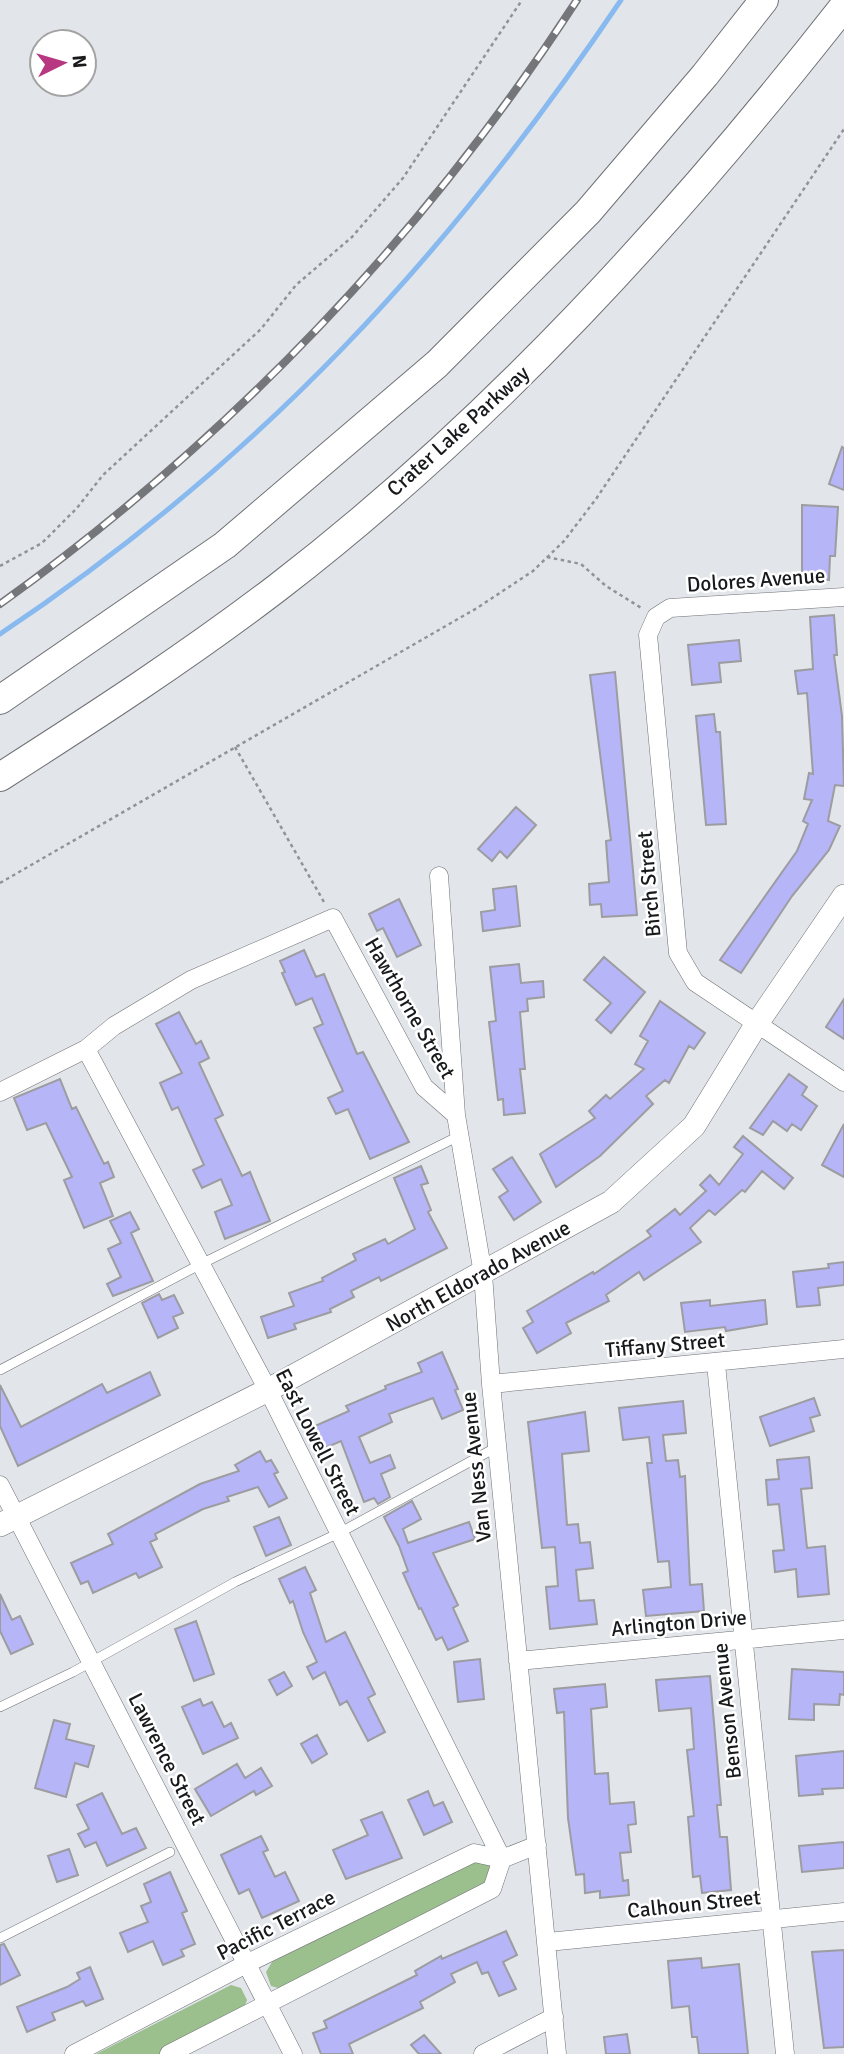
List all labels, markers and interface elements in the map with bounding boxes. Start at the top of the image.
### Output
north arrow [28,28,98,98]
text: N [66,54,91,69]
street label: Crater Lake Parkway [381,360,535,502]
street label: Dolores Avenue [686,562,826,598]
street label: Birch Street [631,830,667,938]
street label: Hawthorne Street [359,933,461,1083]
street label: North Eldorado Avenue [381,1214,575,1338]
street label: Tiffany Street [604,1327,726,1363]
street label: East Lowell Street [270,1364,366,1520]
street label: Van Ness Avenue [455,1390,497,1544]
street label: Arlington Drive [610,1604,748,1642]
street label: Benson Avenue [707,1642,747,1780]
street label: Lawrence Street [122,1688,212,1830]
street label: Pacific Terrace [212,1884,340,1966]
street label: Calhoun Street [626,1884,762,1924]

